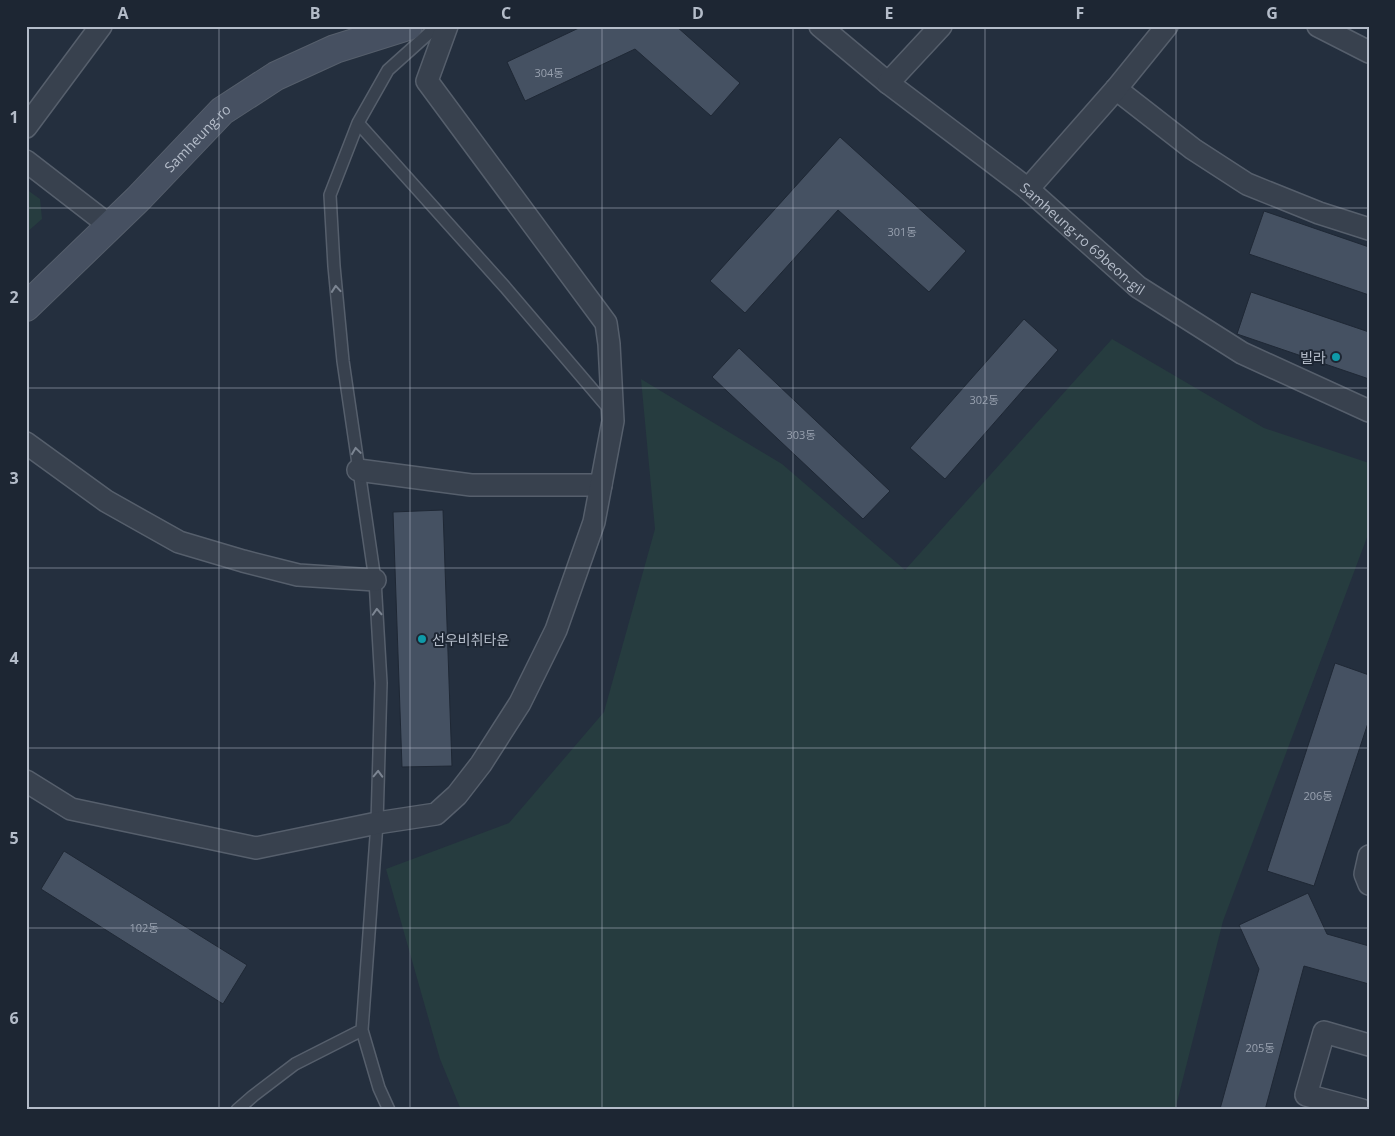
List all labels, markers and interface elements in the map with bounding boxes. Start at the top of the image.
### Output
text: A [117,2,129,24]
text: B [310,2,320,24]
text: C [501,2,511,24]
text: D [692,2,704,24]
text: E [885,2,894,24]
text: F [1076,2,1084,24]
text: G [1266,2,1278,24]
house number: 304동 [535,65,564,80]
street label: Samheung-ro [160,99,234,176]
text: 1 [9,106,19,128]
street label: Samheung-ro 69beon-gil [1017,177,1149,299]
house number: 301동 [888,224,917,239]
one-way arrow [331,285,342,293]
text: 2 [9,286,19,308]
place label: 빌라 [1300,348,1326,367]
marker: 빌라 [1330,351,1342,363]
house number: 302동 [970,392,999,407]
house number: 303동 [787,427,816,442]
one-way arrow [351,446,361,455]
text: 3 [9,467,19,489]
one-way arrow [371,607,382,615]
place label: 선우비취타운 [432,630,509,649]
marker: 선우비취타운 [416,633,428,645]
text: 4 [9,647,19,669]
one-way arrow [373,770,383,778]
house number: 206동 [1304,788,1333,803]
text: 5 [9,827,19,849]
house number: 102동 [130,920,159,935]
text: 6 [9,1007,19,1029]
house number: 205동 [1246,1040,1275,1055]

